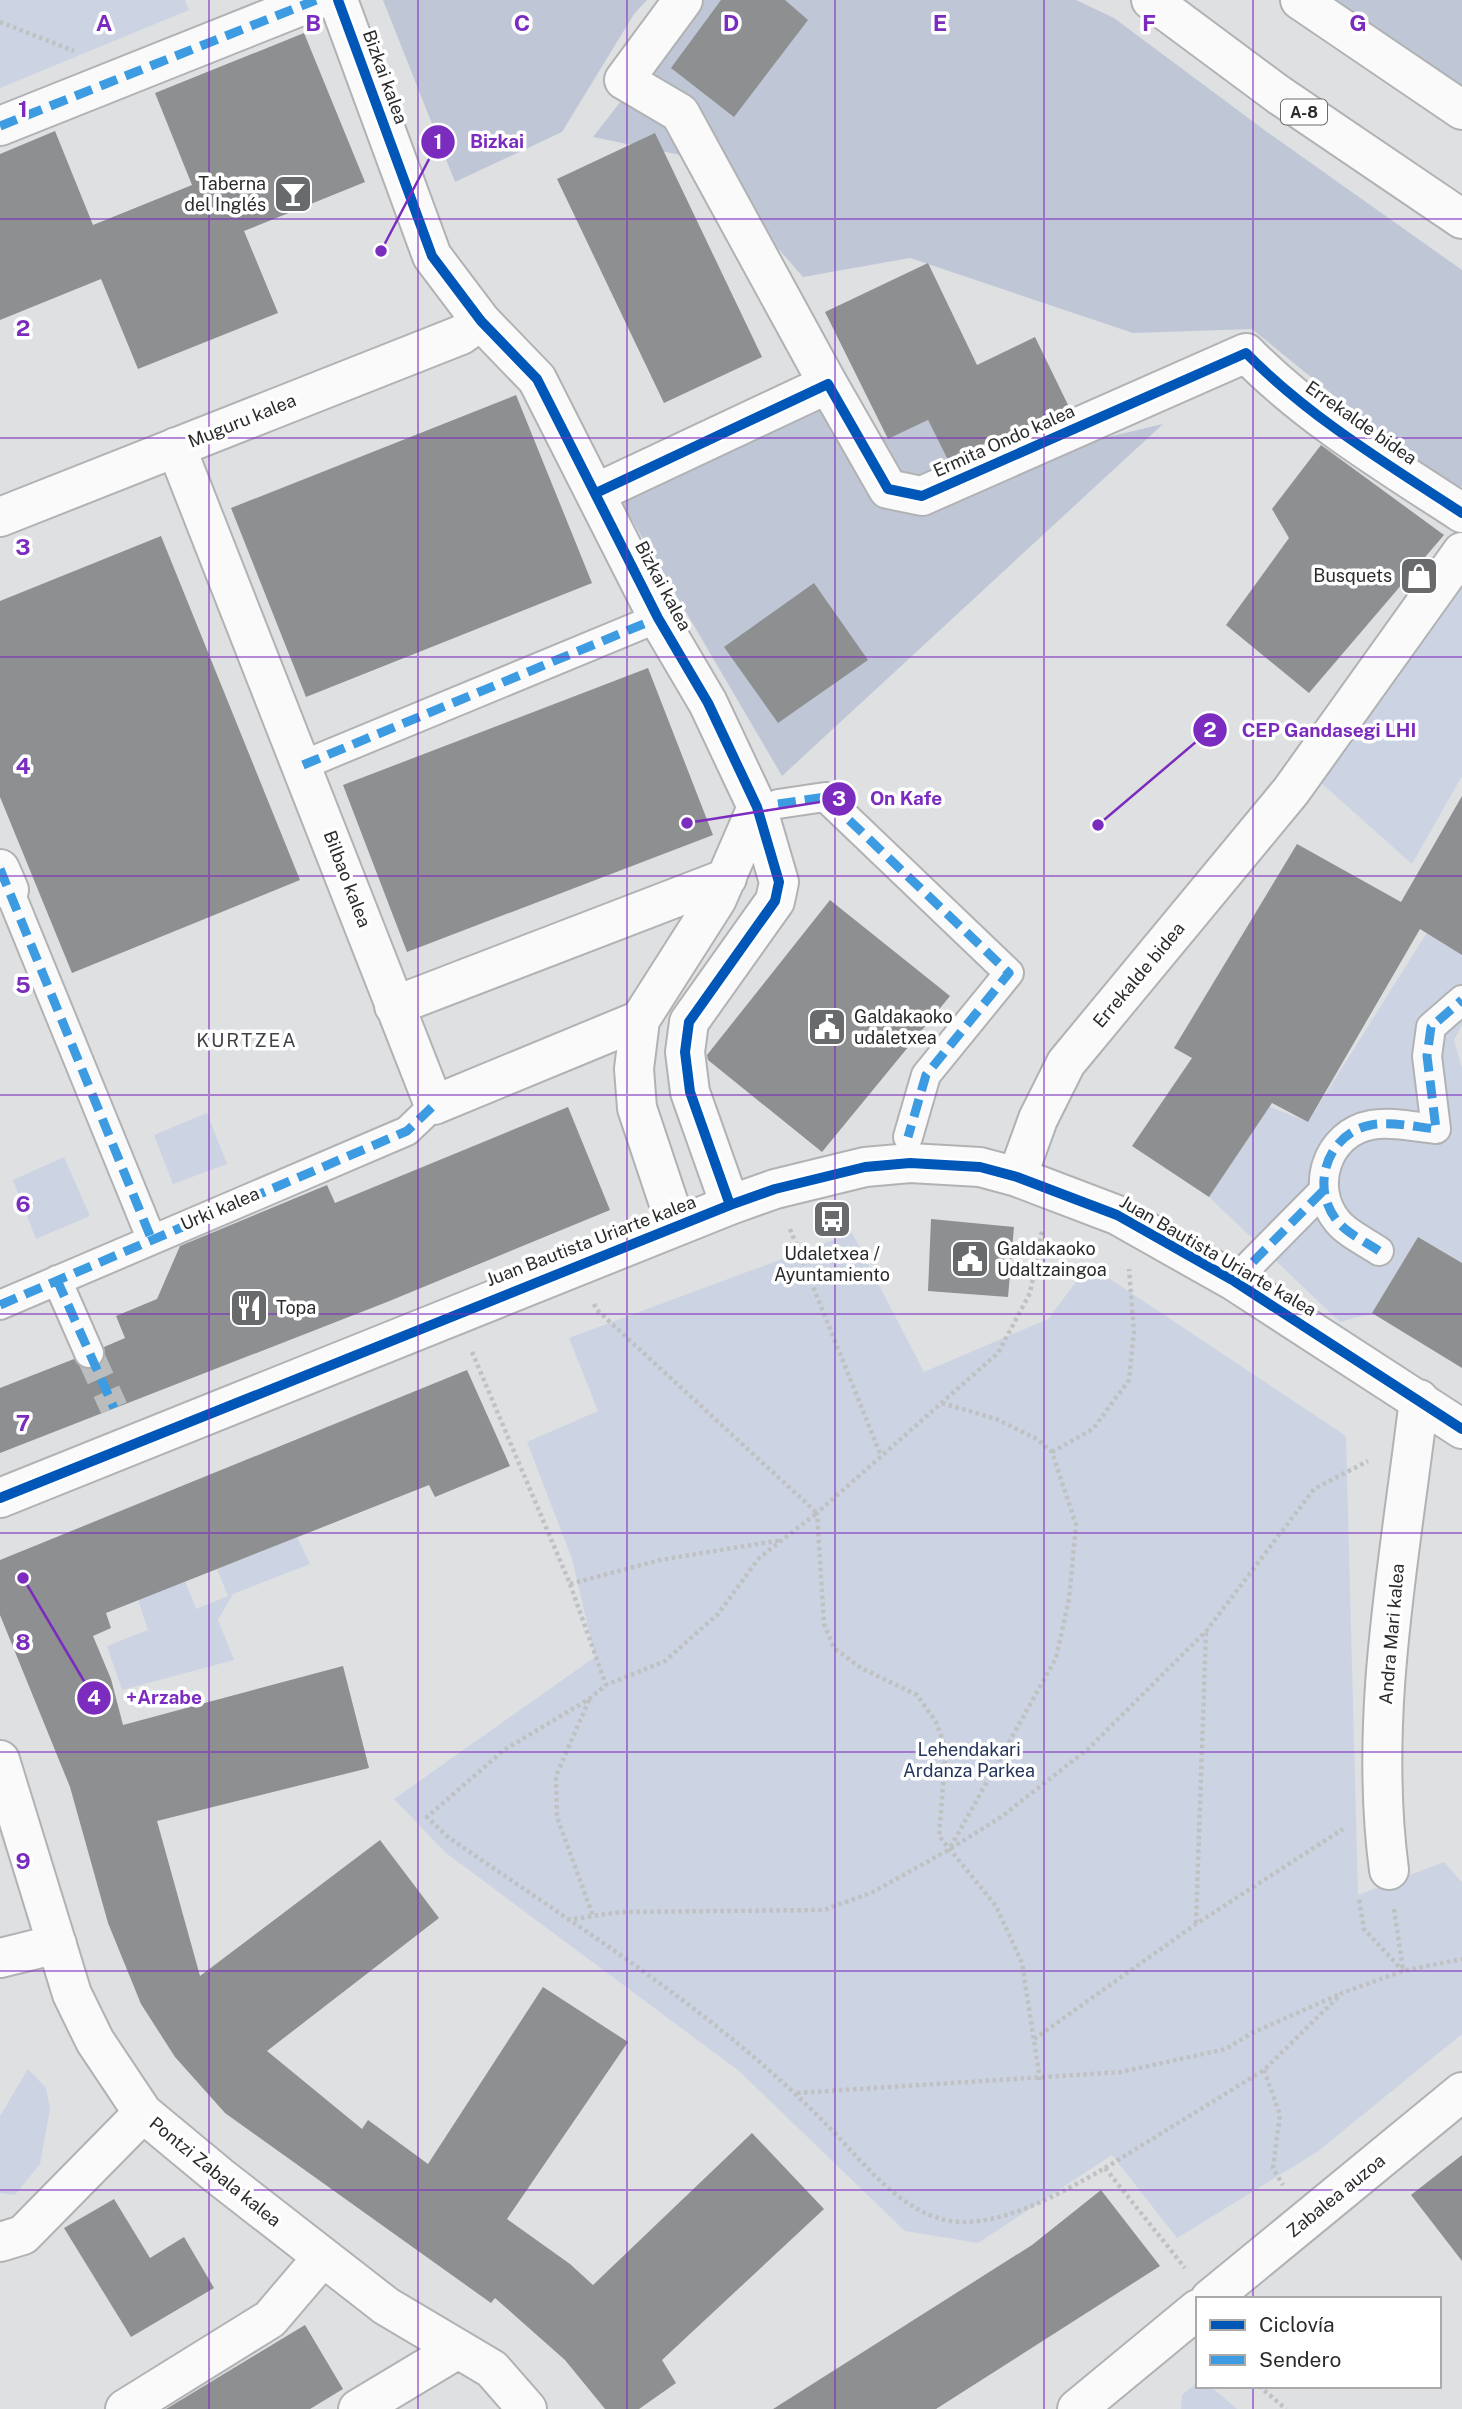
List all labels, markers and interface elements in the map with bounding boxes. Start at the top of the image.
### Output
text: A [96,9,113,36]
text: B [305,9,321,36]
text: C [514,9,530,36]
text: D [723,9,739,36]
text: E [933,9,947,36]
text: F [1142,9,1156,36]
text: G [1349,9,1367,36]
street label: Bizkai kalea [359,27,412,127]
text: 1 [18,95,28,122]
road number: A-8 [1281,100,1327,124]
callout: Bizkai [421,122,538,162]
text: 1 [434,129,443,154]
text: Bizkai [470,130,524,152]
place label: Taberna del Inglés [184,173,266,215]
bar icon: Taberna del Inglés [272,173,314,215]
text: 2 [16,314,30,341]
street label: Errekalde bidea [1302,376,1421,469]
street label: Muguru kalea [185,389,299,452]
street label: Ermita Ondo kalea [930,400,1078,481]
text: 3 [15,533,31,560]
street label: Bizkai kalea [631,537,696,634]
shop icon: Busquets [1398,555,1440,597]
place label: Busquets [1313,565,1392,586]
callout: CEP Gandasegi LHI [1192,710,1430,750]
text: 2 [1203,717,1217,742]
text: CEP Gandasegi LHI [1242,719,1416,741]
text: 4 [15,752,31,779]
callout: On Kafe [821,779,956,819]
text: 3 [832,786,846,811]
text: On Kafe [870,787,942,809]
street label: Bilbao kalea [319,828,376,930]
street label: Errekalde bidea [1088,918,1189,1032]
text: 5 [15,971,31,998]
public building icon: Galdakaoko udaletxea [806,1006,848,1048]
place label: Galdakaoko udaletxea [854,1006,953,1048]
district label: KURTZEA [196,1029,298,1051]
street label: Urki kalea [177,1183,262,1235]
text: 6 [15,1190,31,1217]
street label: Juan Bautista Uriarte kalea [483,1191,699,1290]
street label: Juan Bautista Uriarte kalea [1116,1191,1320,1320]
bus stop icon: Udaletxea / Ayuntamiento [811,1198,853,1240]
public building icon: Galdakaoko Udaltzaingoa [949,1238,991,1280]
place label: Galdakaoko Udaltzaingoa [997,1238,1107,1280]
place label: Udaletxea / Ayuntamiento [774,1243,890,1285]
restaurant icon: Topa [228,1287,270,1329]
place label: Topa [276,1297,316,1318]
text: 7 [16,1409,30,1436]
street label: Andra Mari kalea [1375,1562,1408,1705]
text: 8 [15,1628,31,1655]
callout: +Arzabe [77,1678,216,1718]
text: 4 [87,1685,101,1710]
text: +Arzabe [126,1686,202,1708]
park label: Lehendakari Ardanza Parkea [903,1739,1035,1781]
text: 9 [15,1847,31,1874]
street label: Pontzi Zabala kalea [146,2112,285,2231]
street label: Zabalea auzoa [1282,2150,1389,2242]
legend [1196,2297,1441,2388]
text: Ciclovía [1259,2312,1335,2337]
text: Sendero [1259,2347,1341,2372]

